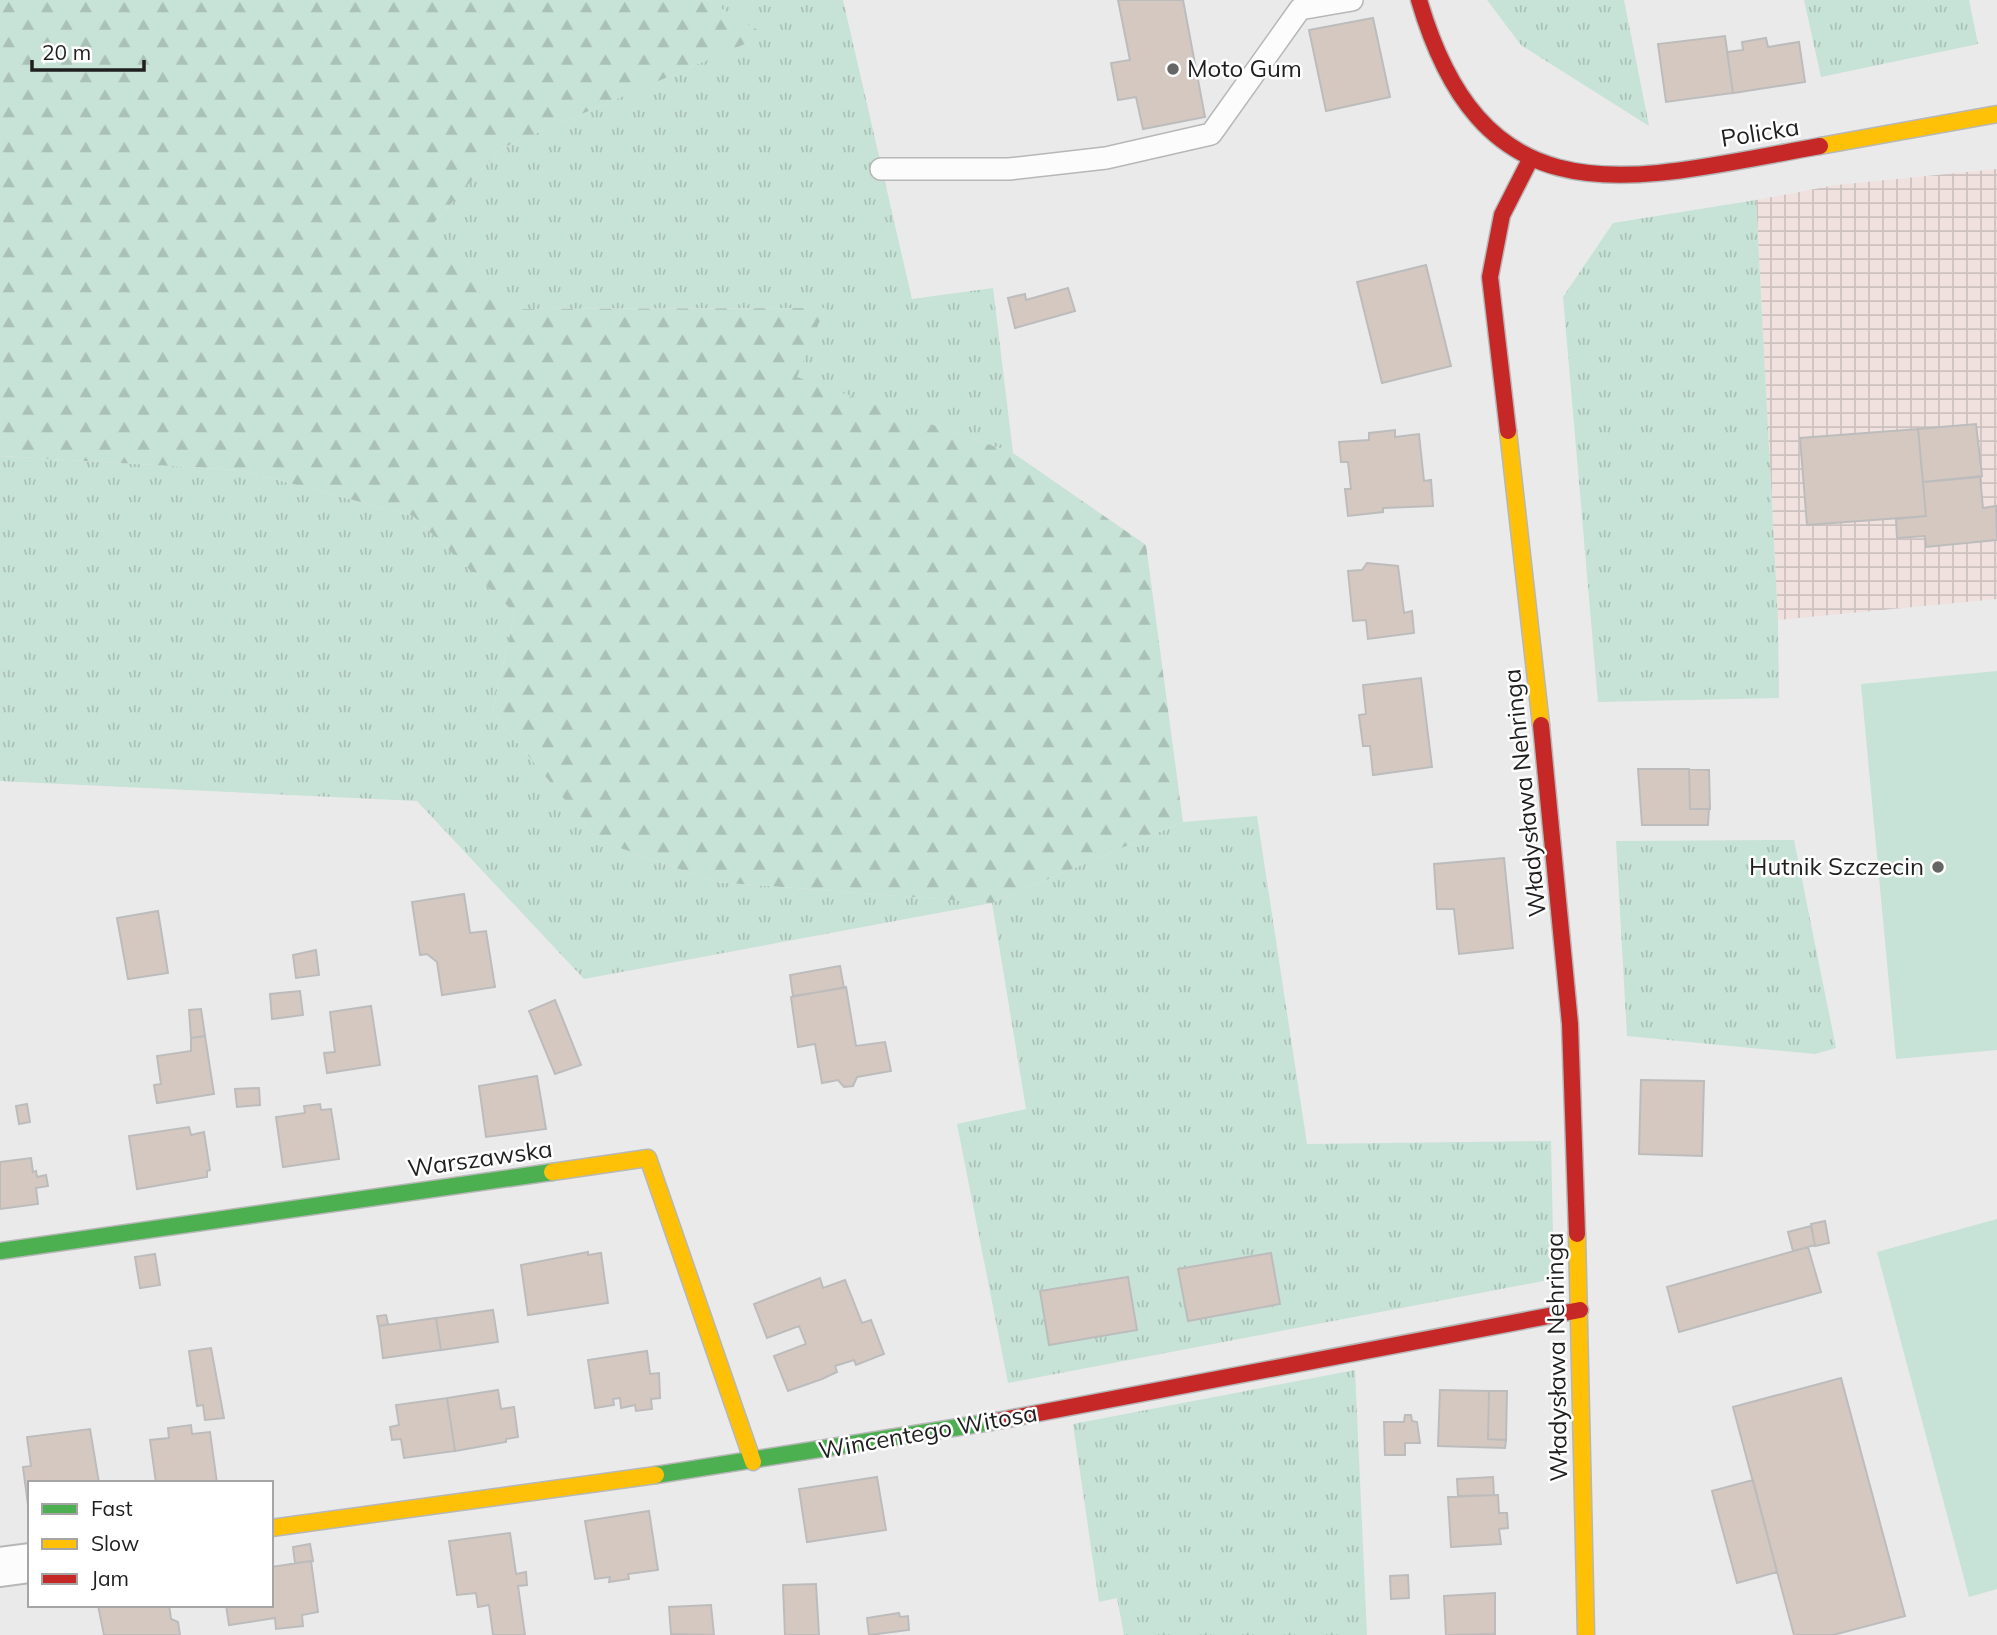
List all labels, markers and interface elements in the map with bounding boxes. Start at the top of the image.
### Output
scale bar [32,28,144,72]
text: 20 m [42,39,91,65]
place label: Moto Gum [1187,53,1302,83]
marker: Moto Gum [1165,61,1181,77]
street label: Policka [1719,111,1801,153]
street label: Władysława Nehringa [1496,668,1552,919]
place label: Hutnik Szczecin [1749,851,1924,881]
marker: Hutnik Szczecin [1930,859,1946,875]
street label: Warszawska [406,1133,554,1183]
street label: Władysława Nehringa [1539,1232,1573,1482]
street label: Wincentego Witosa [816,1397,1040,1465]
legend [28,1481,273,1607]
text: Fast [91,1495,133,1521]
text: Slow [91,1530,139,1556]
text: Jam [91,1565,129,1591]

